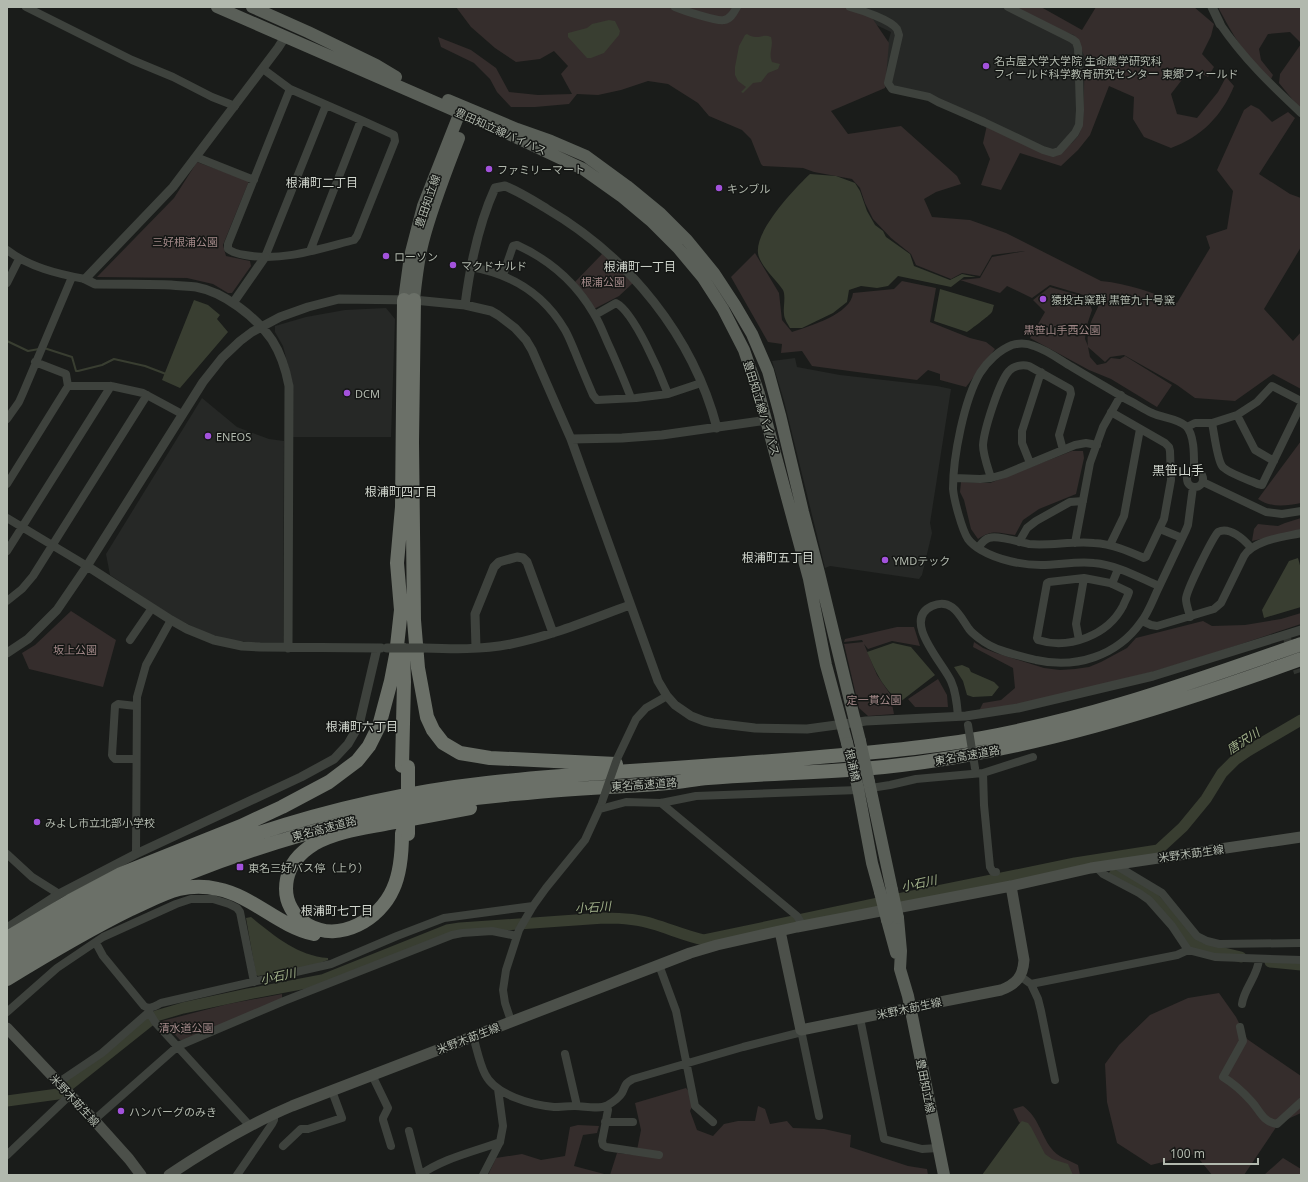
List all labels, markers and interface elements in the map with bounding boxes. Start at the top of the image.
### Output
place label: 名古屋大学大学院 生命農学研究科 フィールド科学教育研究センター 東郷フィールド [994,53,1238,81]
marker: 名古屋大学大学院 生命農学研究科 フィールド科学教育研究センター 東郷フィールド [981,61,991,71]
street label: 豊田知立線バイパス [453,104,549,158]
place label: ファミリーマート [497,162,585,177]
marker: ファミリーマート [484,164,494,174]
street label: 豊田知立線 [411,173,443,229]
district label: 根浦町二丁目 [286,174,358,191]
place label: キンブル [727,181,770,196]
marker: キンブル [714,183,724,193]
park label: 三好根浦公園 [152,234,218,249]
place label: ローソン [394,249,438,264]
marker: ローソン [381,251,391,261]
place label: マクドナルド [461,258,527,273]
district label: 根浦町一丁目 [604,258,676,275]
marker: マクドナルド [448,260,458,270]
park label: 根浦公園 [581,274,625,289]
place label: 猿投古窯群 黒笹九十号窯 [1051,292,1175,307]
marker: 猿投古窯群 黒笹九十号窯 [1038,294,1048,304]
park label: 黒笹山手西公園 [1024,322,1101,337]
street label: 豊田知立線バイパス [740,359,784,457]
place label: DCM [355,386,380,401]
marker: DCM [342,388,352,398]
place label: ENEOS [216,429,251,444]
marker: ENEOS [203,431,213,441]
district label: 黒笹山手 [1152,461,1204,479]
district label: 根浦町四丁目 [365,483,437,500]
district label: 根浦町五丁目 [742,549,814,566]
place label: YMDテック [893,553,950,568]
marker: YMDテック [880,555,890,565]
park label: 坂上公園 [53,642,97,657]
park label: 定一貫公園 [847,692,902,707]
district label: 根浦町六丁目 [326,718,398,735]
water label: 唐沢川 [1223,723,1264,758]
street label: 東名高速道路 [933,742,1001,768]
street label: 根浦橋 [842,747,864,783]
street label: 東名高速道路 [611,774,677,794]
street label: 東名高速道路 [290,812,358,844]
place label: みよし市立北部小学校 [45,815,155,830]
marker: みよし市立北部小学校 [32,817,42,827]
street label: 米野木莇生線 [1157,841,1225,865]
place label: 東名三好バス停（上り） [248,860,369,875]
marker: 東名三好バス停（上り） [235,862,245,872]
water label: 小石川 [900,871,940,895]
water label: 小石川 [574,897,614,917]
district label: 根浦町七丁目 [301,902,373,919]
water label: 小石川 [259,964,299,988]
street label: 米野木莇生線 [875,994,943,1022]
street label: 米野木莇生線 [435,1019,501,1057]
park label: 清水道公園 [159,1020,214,1035]
street label: 豊田知立線 [913,1058,939,1114]
street label: 米野木莇生線 [47,1071,103,1129]
place label: ハンバーグのみき [129,1104,217,1119]
marker: ハンバーグのみき [116,1106,126,1116]
scale bar [1164,1140,1258,1166]
text: 100 m [1170,1145,1205,1162]

